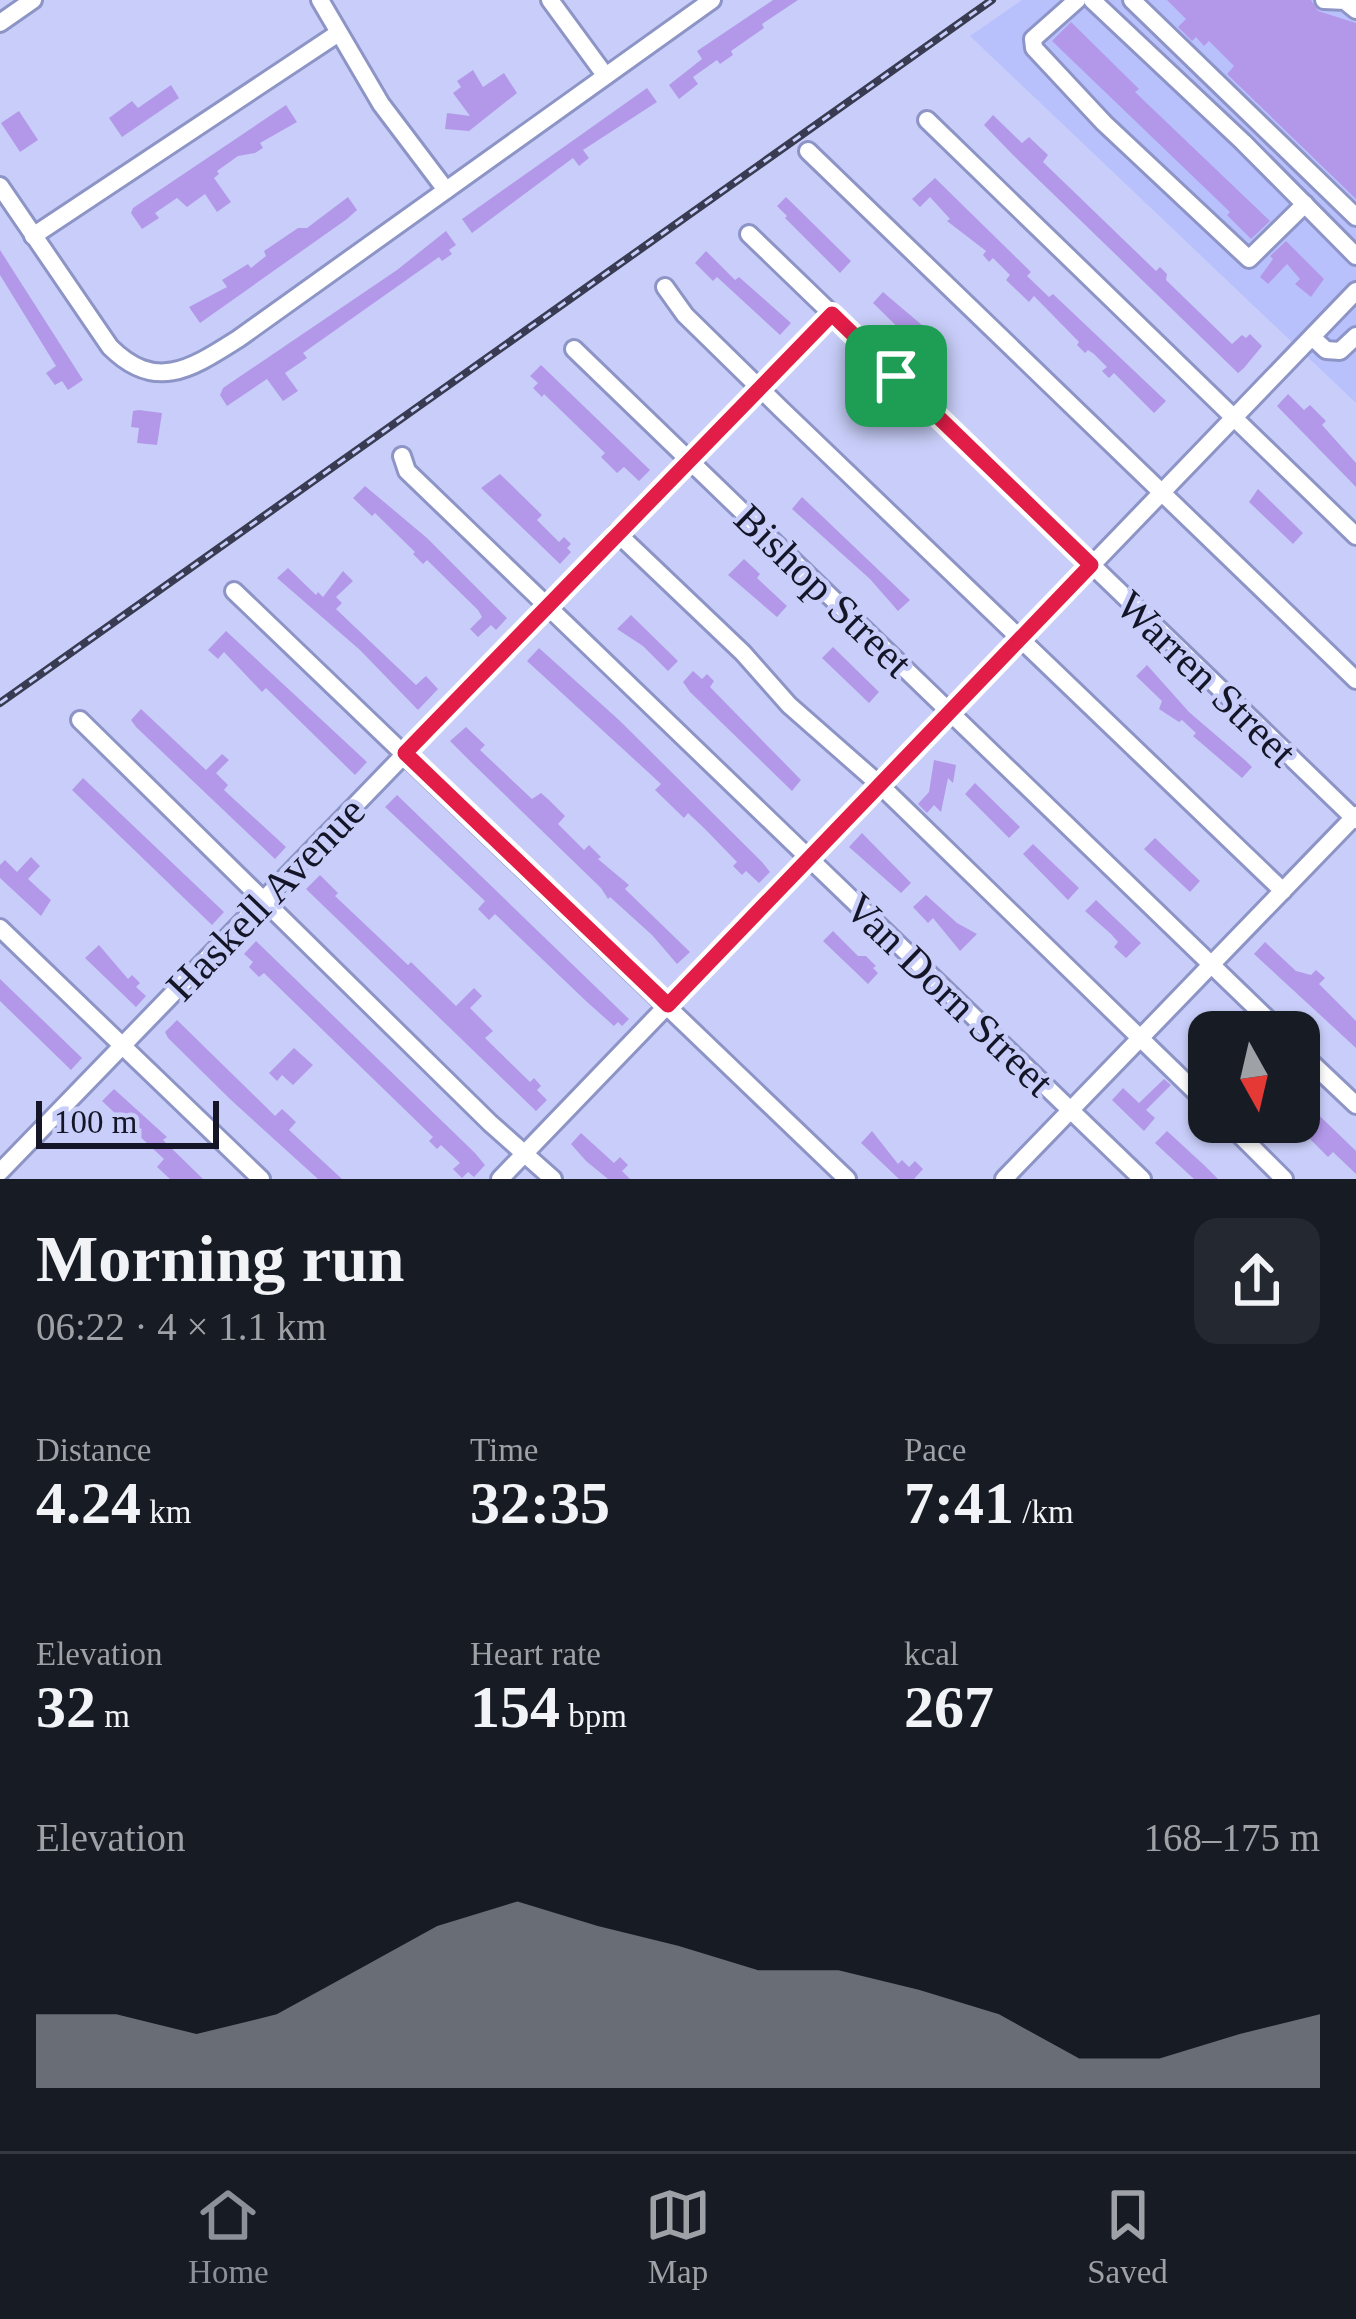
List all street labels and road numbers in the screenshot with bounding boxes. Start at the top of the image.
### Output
street label: Bishop Street [726,495,921,687]
street label: Warren Street [1107,582,1306,776]
street label: Haskell Avenue [157,788,374,1010]
street label: Van Dorn Street [836,884,1063,1105]

